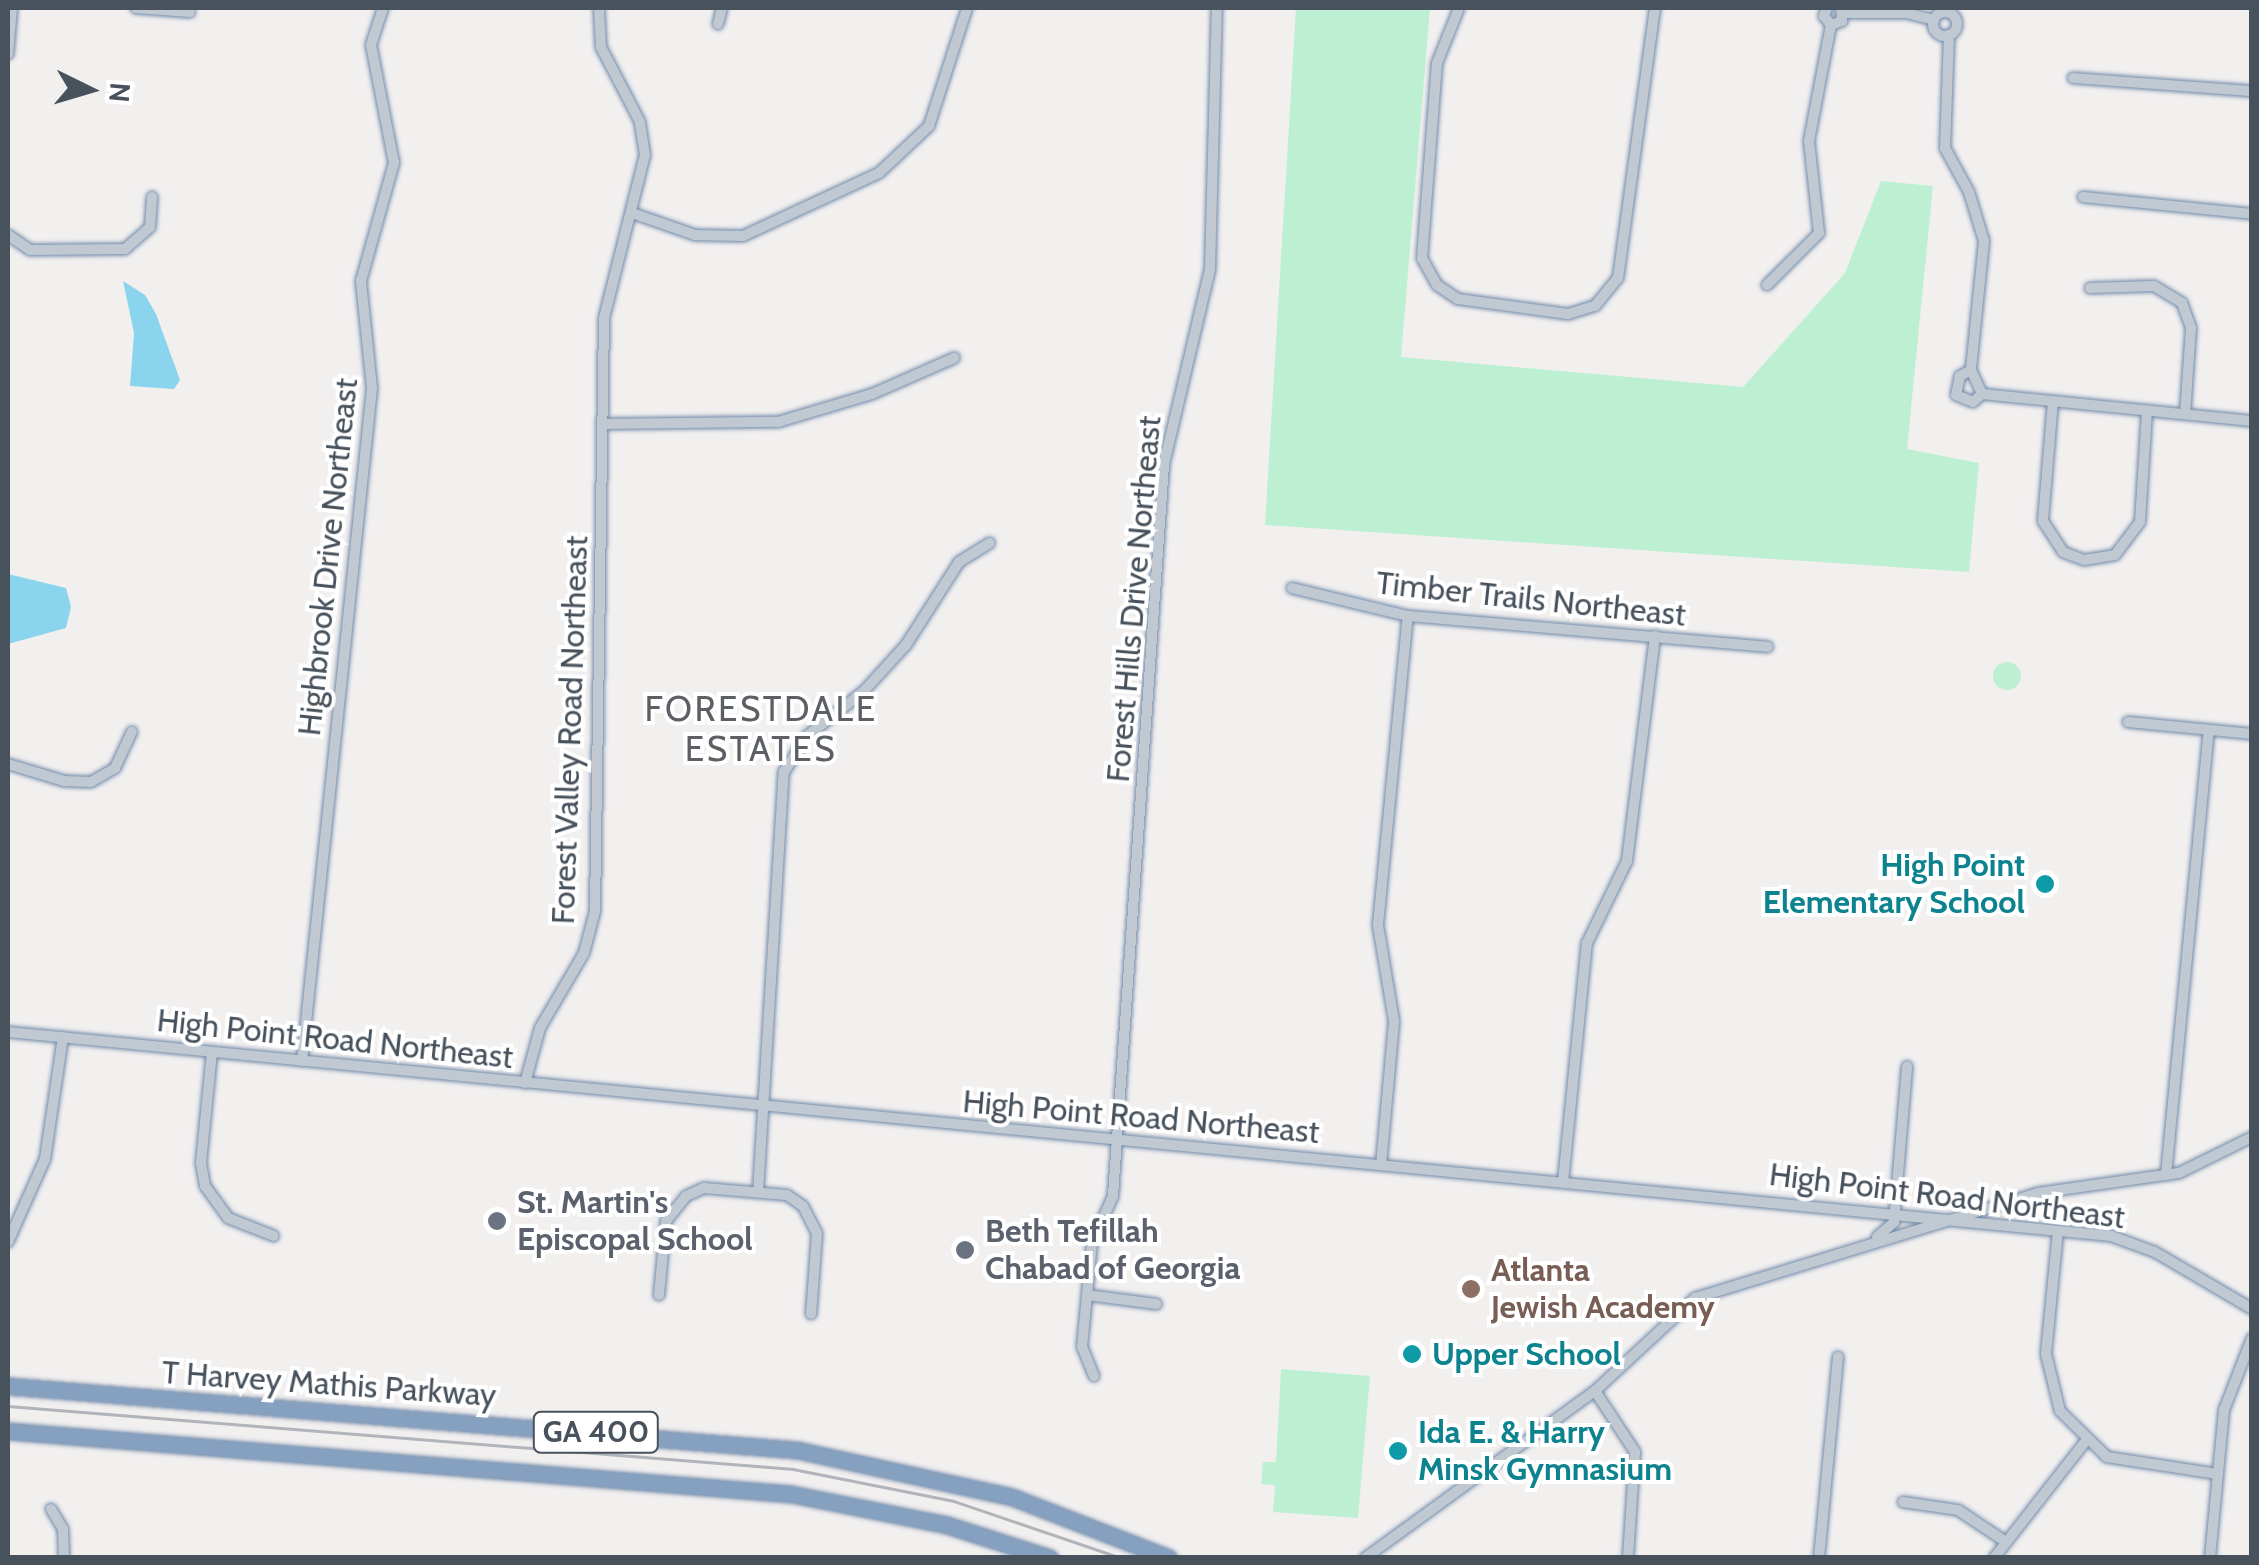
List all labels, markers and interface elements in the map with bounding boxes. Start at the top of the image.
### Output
north arrow [40,40,140,140]
text: N [102,81,138,104]
street label: Highbrook Drive Northeast [290,376,366,738]
street label: Forest Hills Drive Northeast [1099,414,1169,784]
street label: Forest Valley Road Northeast [544,535,596,925]
street label: Timber Trails Northeast [1374,564,1688,634]
district label: FORESTDALE ESTATES [644,688,878,770]
place label: High Point Elementary School [1763,847,2025,922]
marker: High Point Elementary School [2034,873,2056,895]
street label: High Point Road Northeast [155,1001,515,1077]
street label: High Point Road Northeast [961,1082,1321,1152]
street label: High Point Road Northeast [1767,1155,2127,1237]
place label: St. Martin's Episcopal School [517,1184,753,1259]
marker: St. Martin's Episcopal School [486,1210,508,1232]
place label: Beth Tefillah Chabad of Georgia [985,1213,1240,1288]
marker: Beth Tefillah Chabad of Georgia [954,1239,976,1261]
place label: Atlanta Jewish Academy [1491,1252,1715,1327]
marker: Atlanta Jewish Academy [1460,1278,1482,1300]
place label: Upper School [1432,1335,1621,1373]
marker: Upper School [1401,1343,1423,1365]
street label: T Harvey Mathis Parkway [161,1353,497,1415]
road number: GA 400 [531,1407,661,1457]
place label: Ida E. & Harry Minsk Gymnasium [1418,1414,1672,1489]
marker: Ida E. & Harry Minsk Gymnasium [1387,1440,1409,1462]

